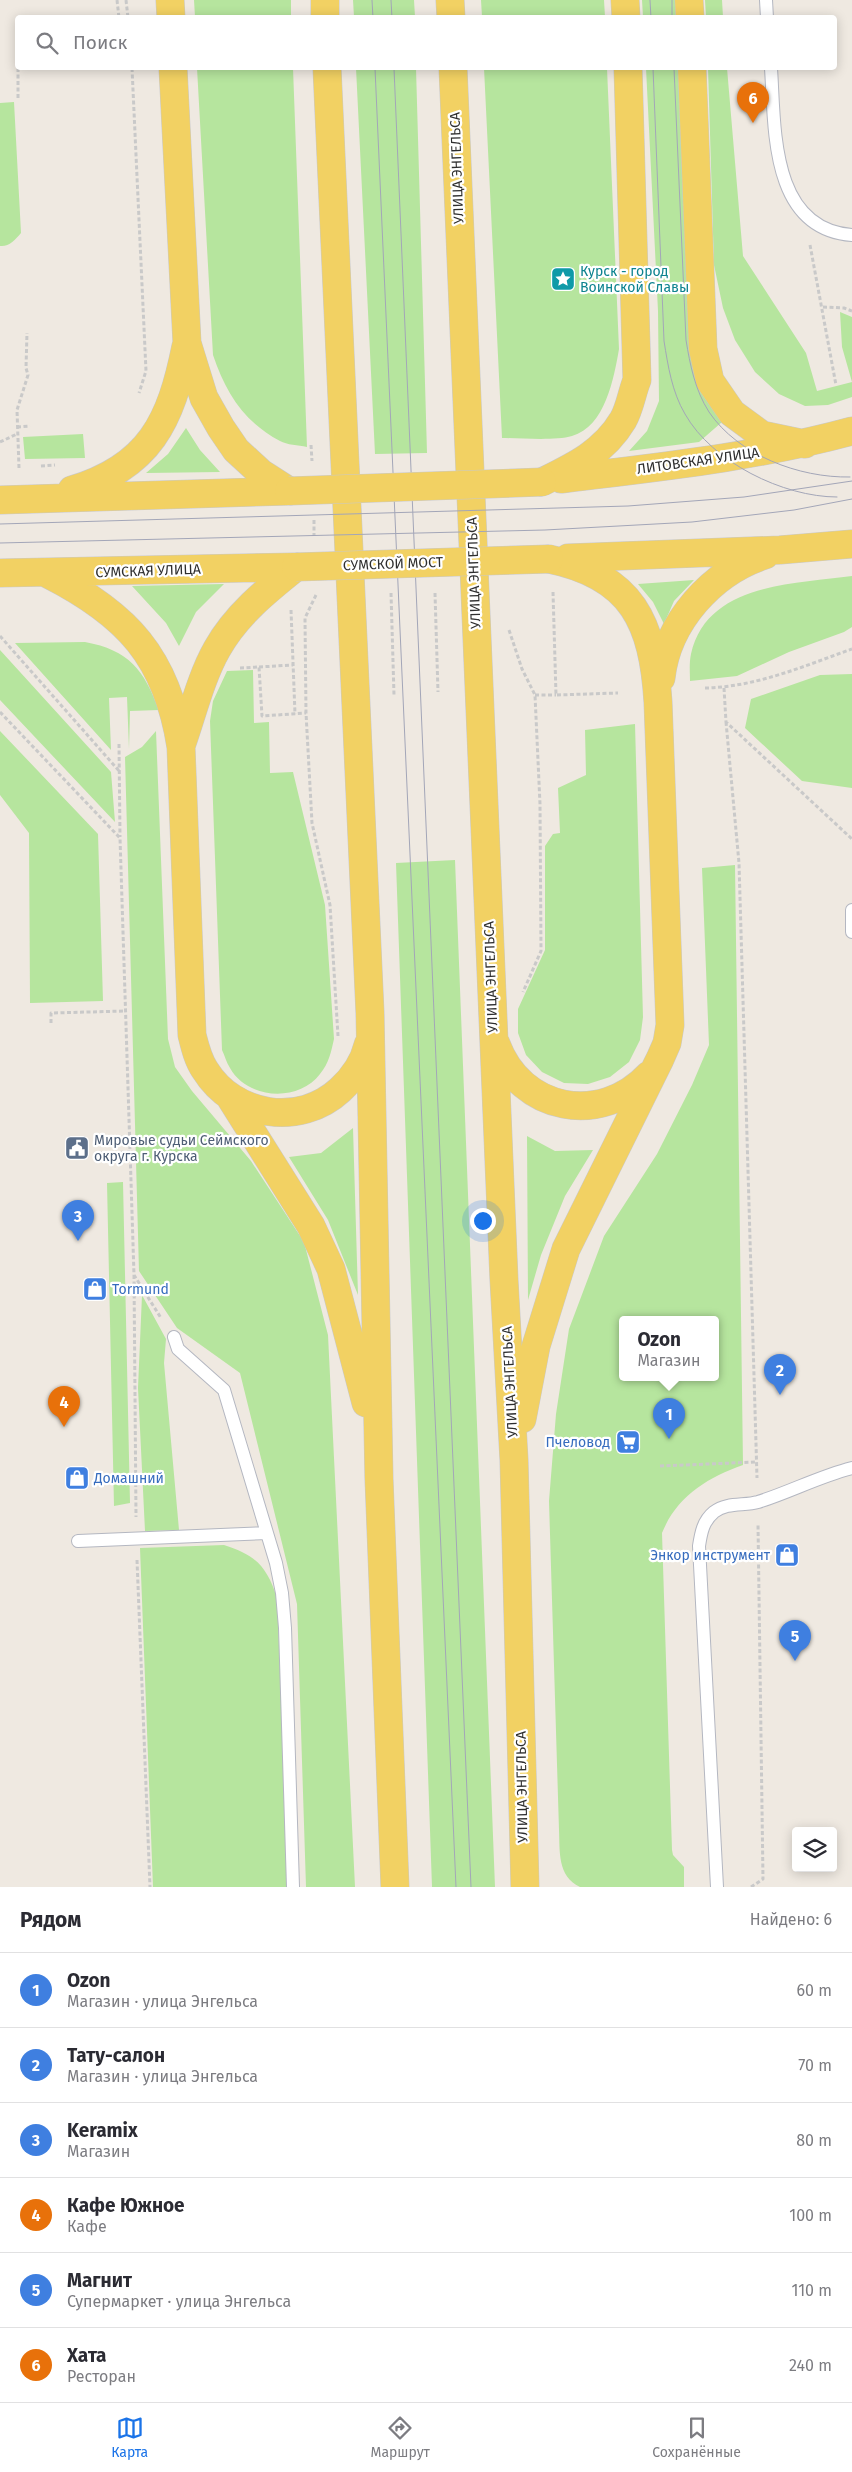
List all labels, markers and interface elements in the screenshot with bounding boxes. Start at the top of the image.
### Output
search box [15,15,837,70]
icon: search [33,29,61,57]
text: Поиск [73,31,127,54]
pin: 6 [737,82,769,123]
street label: УЛИЦА ЭНГЕЛЬСА [447,112,467,224]
place label: Курск - город Воинской Славы [580,263,689,296]
place icon: Курск - город Воинской Славы [550,266,576,292]
street label: ЛИТОВСКАЯ УЛИЦА [636,444,760,478]
street label: УЛИЦА ЭНГЕЛЬСА [464,517,484,629]
street label: СУМСКОЙ МОСТ [343,554,444,574]
street label: СУМСКАЯ УЛИЦА [95,561,201,581]
street label: УЛИЦА ЭНГЕЛЬСА [481,921,501,1033]
place label: Мировые судьи Сеймского округа г. Курска [94,1132,269,1165]
public building icon: Мировые судьи Сеймского округа г. Курска [64,1135,90,1161]
pin: 3 [62,1200,94,1241]
your location [470,1208,496,1234]
shop icon: Tormund [82,1276,108,1302]
place label: Tormund [112,1281,169,1298]
popup [619,1316,719,1381]
street label: УЛИЦА ЭНГЕЛЬСА [499,1326,521,1438]
text: Ozon [637,1328,681,1351]
text: Магазин [637,1351,701,1370]
pin: 2 [764,1354,796,1395]
pin: 4 [48,1386,80,1427]
pin: 1 [653,1398,685,1439]
supermarket icon: Пчеловод [615,1429,641,1455]
place label: Пчеловод [545,1434,610,1451]
shop icon: Домашний [64,1465,90,1491]
place label: Домашний [93,1470,164,1487]
shop icon: Энкор инструмент [774,1542,800,1568]
place label: Энкор инструмент [650,1547,771,1564]
pin: 5 [779,1620,811,1661]
street label: УЛИЦА ЭНГЕЛЬСА [513,1731,531,1843]
map controls [792,1827,837,1872]
button: layers [792,1827,837,1872]
text: Рядом [20,1907,81,1933]
text: Найдено: 6 [750,1910,832,1929]
text: Ozon [67,1969,111,1992]
text: 1 [32,1981,40,2000]
text: 60 m [797,1981,832,2000]
text: Магазин · улица Энгельса [67,1992,258,2011]
text: Тату-салон [67,2044,165,2067]
text: 2 [32,2056,40,2075]
text: 70 m [798,2056,832,2075]
text: Магазин · улица Энгельса [67,2067,258,2086]
text: Keramix [67,2119,138,2142]
text: 3 [32,2131,40,2150]
text: 80 m [796,2131,832,2150]
text: Магазин [67,2142,130,2161]
text: Кафе Южное [67,2194,185,2217]
text: 4 [31,2206,41,2225]
text: 100 m [789,2206,832,2225]
text: Кафе [67,2217,107,2236]
text: Магнит [67,2269,132,2292]
text: 5 [32,2281,40,2300]
text: 110 m [791,2281,832,2300]
text: Супермаркет · улица Энгельса [67,2292,291,2311]
text: Хата [67,2344,107,2367]
text: 6 [31,2356,41,2375]
text: 240 m [789,2356,832,2375]
text: Ресторан [67,2367,136,2386]
tab: Карта [111,2414,148,2461]
tab: Маршрут [371,2414,430,2461]
tab: Сохранённые [652,2414,741,2461]

